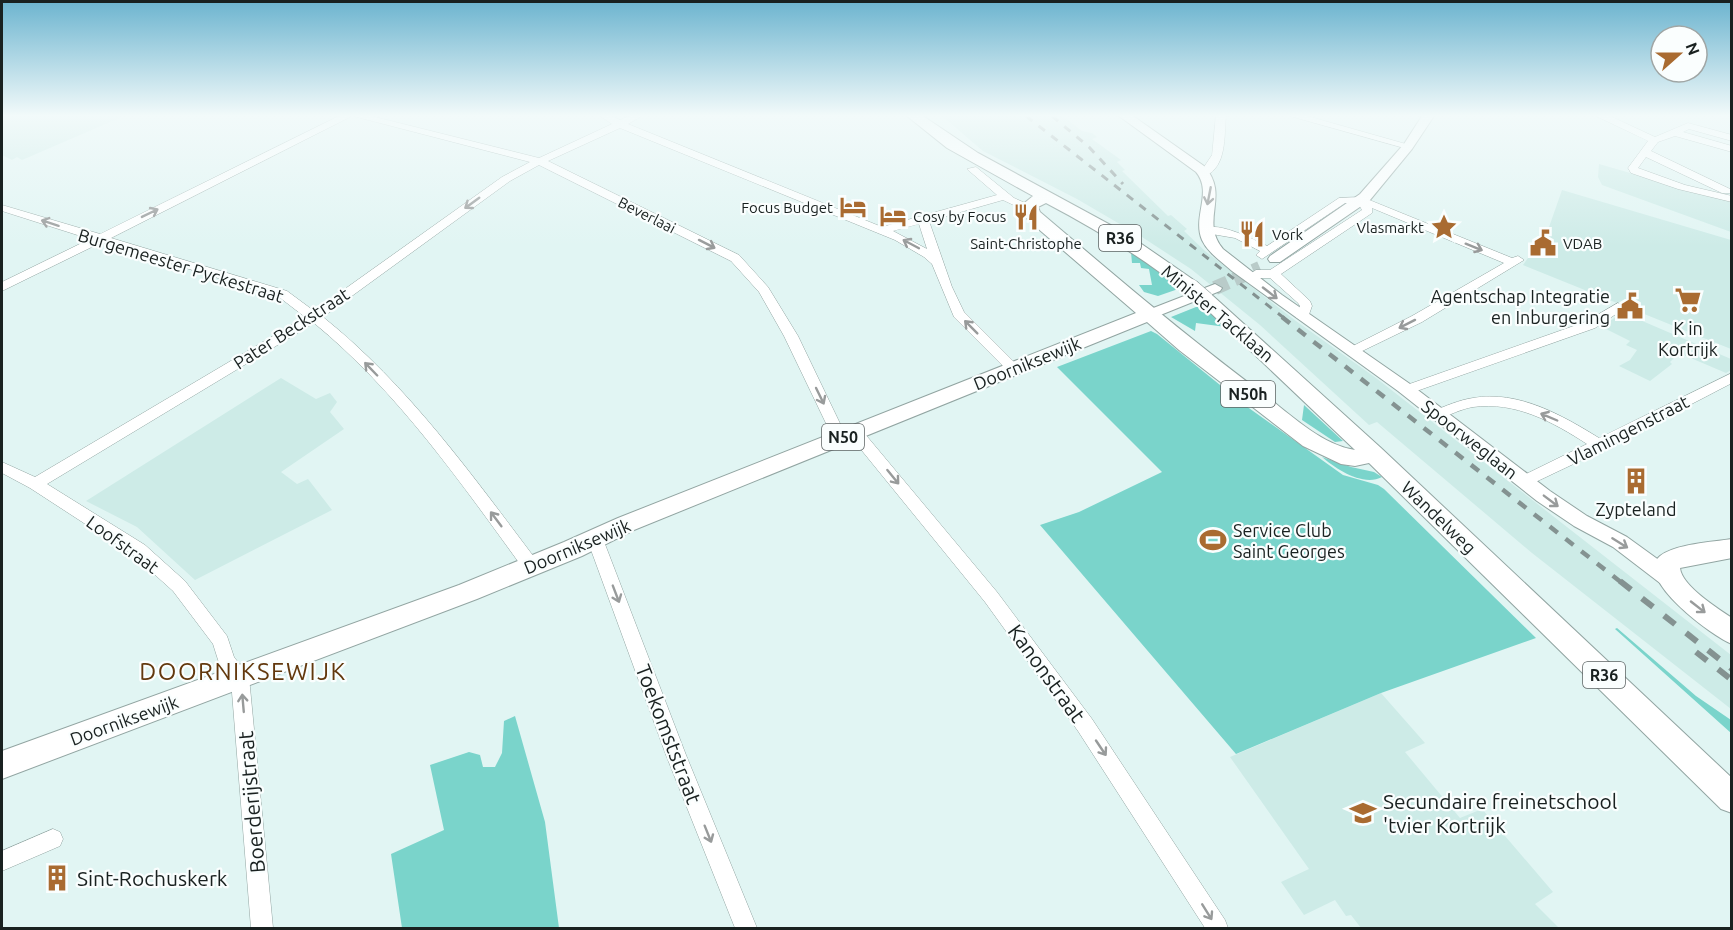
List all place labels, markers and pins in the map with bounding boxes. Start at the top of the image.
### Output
hotel icon: Focus Budget [838,192,868,222]
place label: Focus Budget [741,199,833,216]
hotel icon: Cosy by Focus [878,201,908,231]
restaurant icon: Saint-Christophe [1011,202,1041,232]
place label: Cosy by Focus [913,208,1006,225]
place icon: Vlasmarkt [1429,212,1459,242]
restaurant icon: Vork [1237,219,1267,249]
place label: Vlasmarkt [1356,219,1424,236]
place label: Vork [1272,226,1303,243]
public building icon: VDAB [1528,228,1558,258]
place label: Saint-Christophe [970,235,1082,252]
place label: VDAB [1563,235,1602,252]
supermarket icon: K in Kortrijk [1673,285,1703,315]
place label: Agentschap Integratie en Inburgering [1431,286,1610,327]
public building icon: Agentschap Integratie en Inburgering [1615,291,1645,321]
place label: K in Kortrijk [1658,318,1718,359]
building icon: Zypteland [1621,466,1651,496]
place label: Zypteland [1596,499,1676,519]
place label: Service Club Saint Georges [1233,520,1345,561]
sports icon: Service Club Saint Georges [1198,525,1228,555]
place label: Secundaire freinetschool 'tvier Kortrijk [1383,789,1617,837]
school or university icon: Secundaire freinetschool 'tvier Kortrijk [1348,798,1378,828]
building icon: Sint-Rochuskerk [42,863,72,893]
place label: Sint-Rochuskerk [77,866,228,890]

